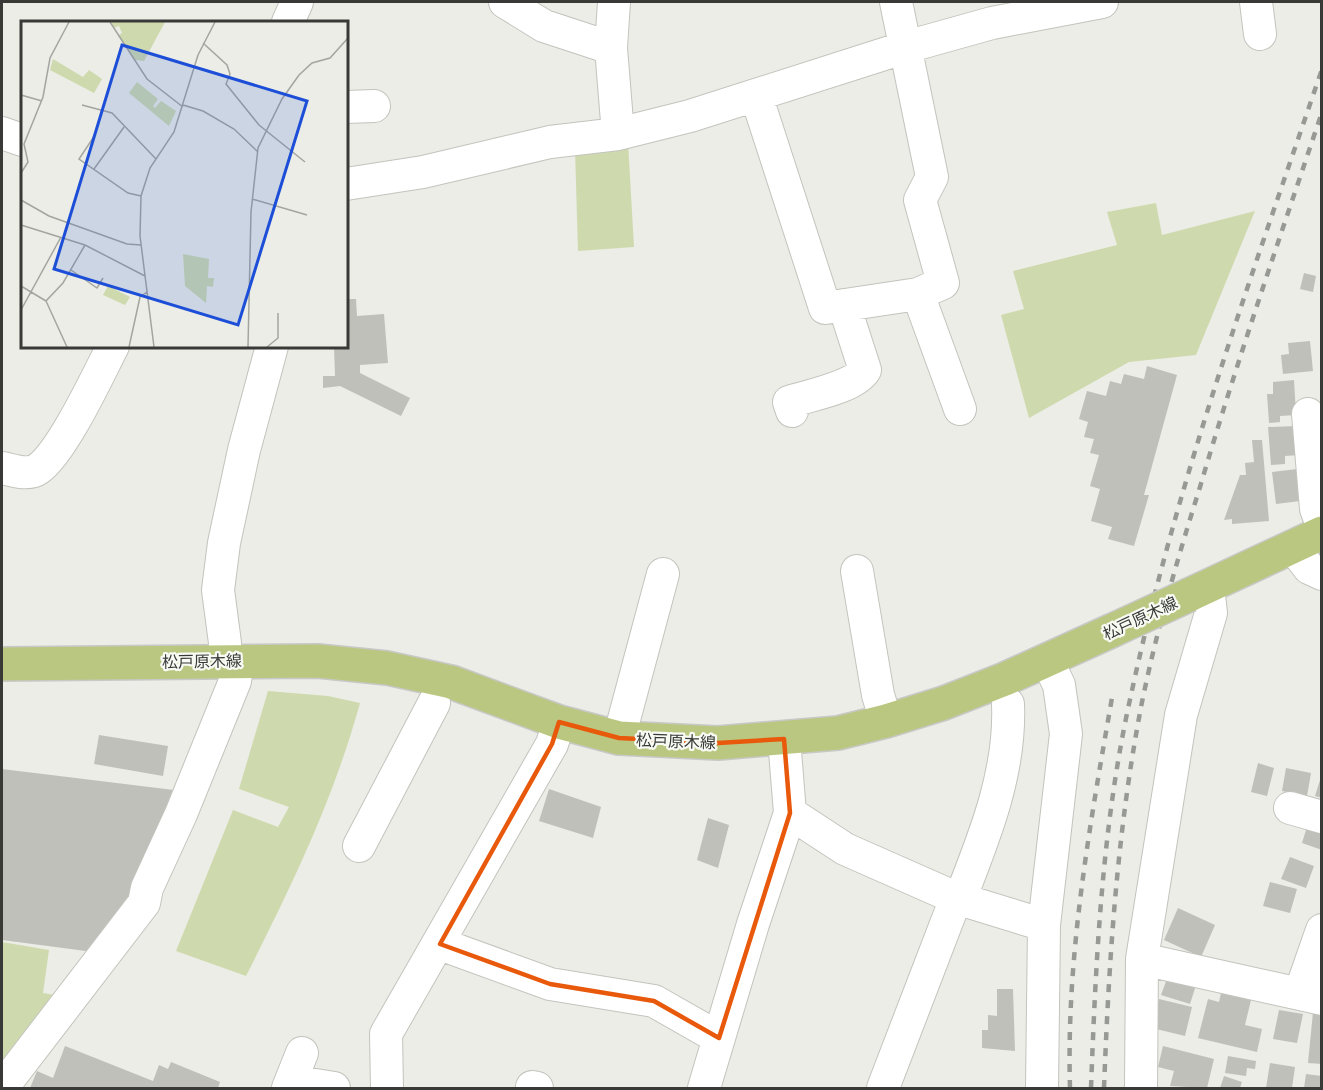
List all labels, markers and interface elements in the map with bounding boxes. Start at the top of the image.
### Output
inset map [21,21,348,348]
street label: 松戸原木線 [1100,593,1180,643]
street label: 松戸原木線 [162,651,242,671]
street label: 松戸原木線 [636,731,716,751]

